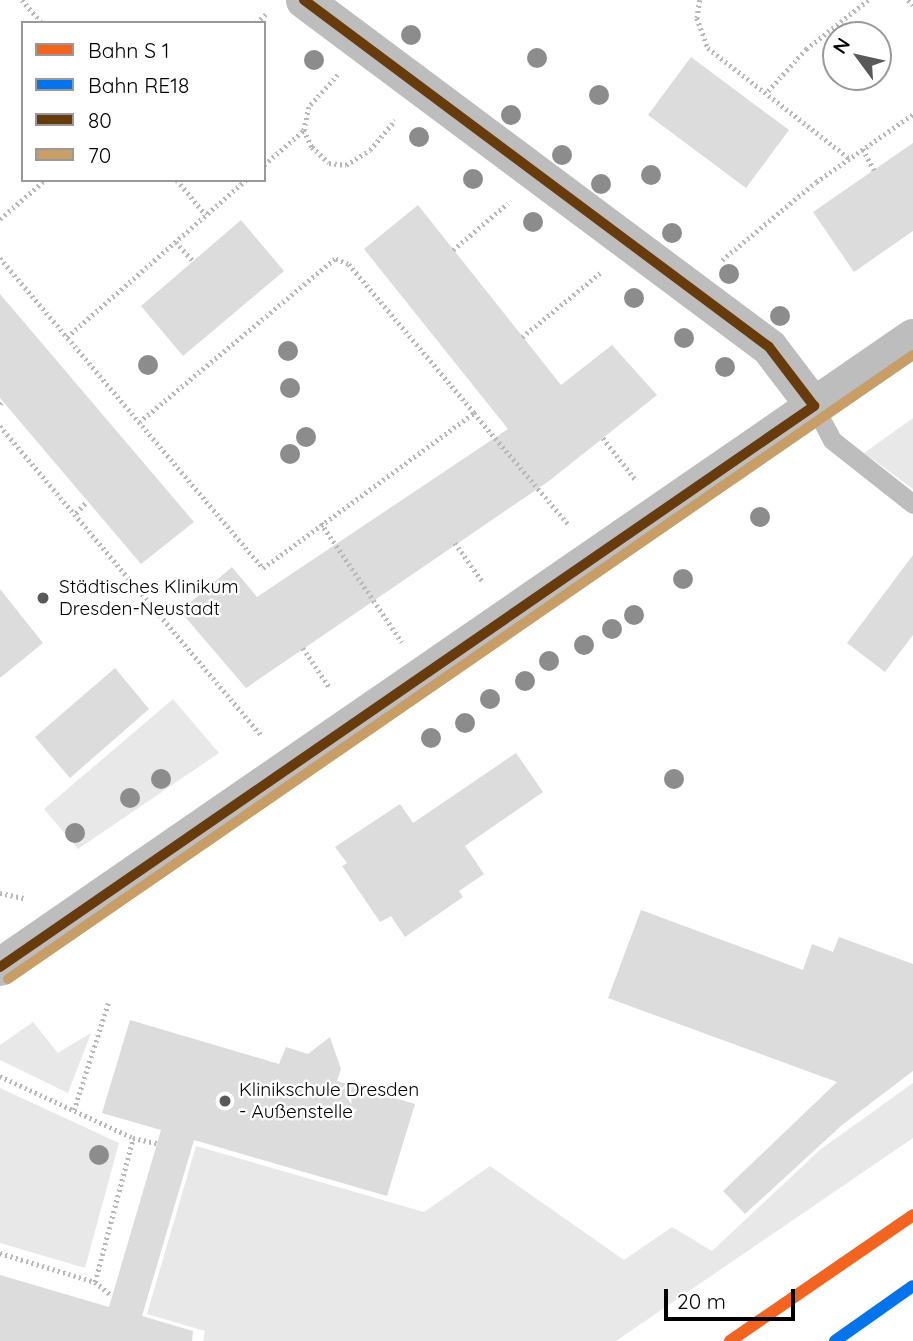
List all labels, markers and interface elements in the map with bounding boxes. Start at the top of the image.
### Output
legend [21,21,266,182]
north arrow [822,21,892,91]
text: N [827,33,855,58]
text: Bahn S 1 [88,37,170,63]
text: Bahn RE18 [88,72,189,98]
text: 80 [88,107,112,133]
text: 70 [88,142,111,168]
place label: Städtisches Klinikum Dresden-Neustadt [59,576,239,620]
marker: Städtisches Klinikum Dresden-Neustadt [33,588,53,608]
place label: Klinikschule Dresden - Außenstelle [239,1079,419,1123]
marker: Klinikschule Dresden - Außenstelle [217,1093,233,1109]
scale bar [668,1274,799,1318]
text: 20 m [677,1288,726,1314]

